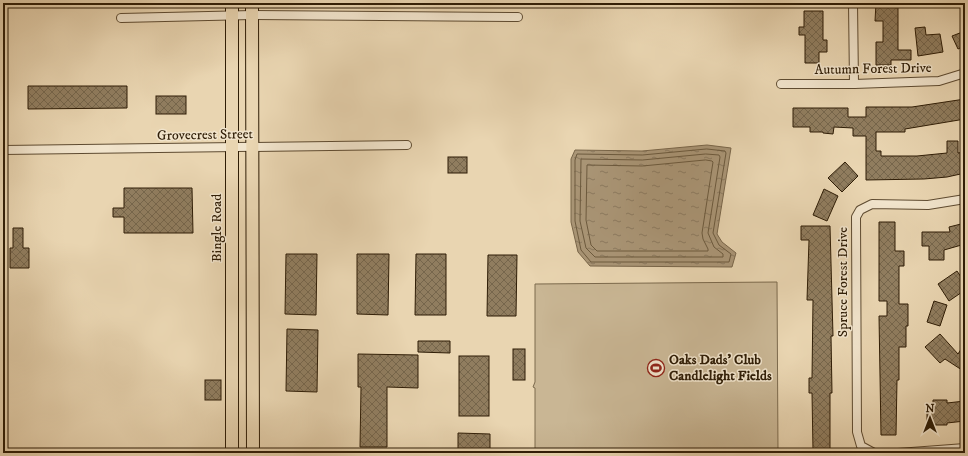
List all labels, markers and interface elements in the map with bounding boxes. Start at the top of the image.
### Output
street label: Autumn Forest Drive [814,59,932,79]
street label: Grovecrest Street [157,125,254,145]
street label: Bingle Road [208,194,226,262]
street label: Spruce Forest Drive [834,227,852,337]
place label: Oaks Dads' Club Candlelight Fields [669,351,772,385]
sports icon: Oaks Dads' Club Candlelight Fields [646,358,666,378]
north arrow [910,398,950,438]
text: N [925,402,935,416]

